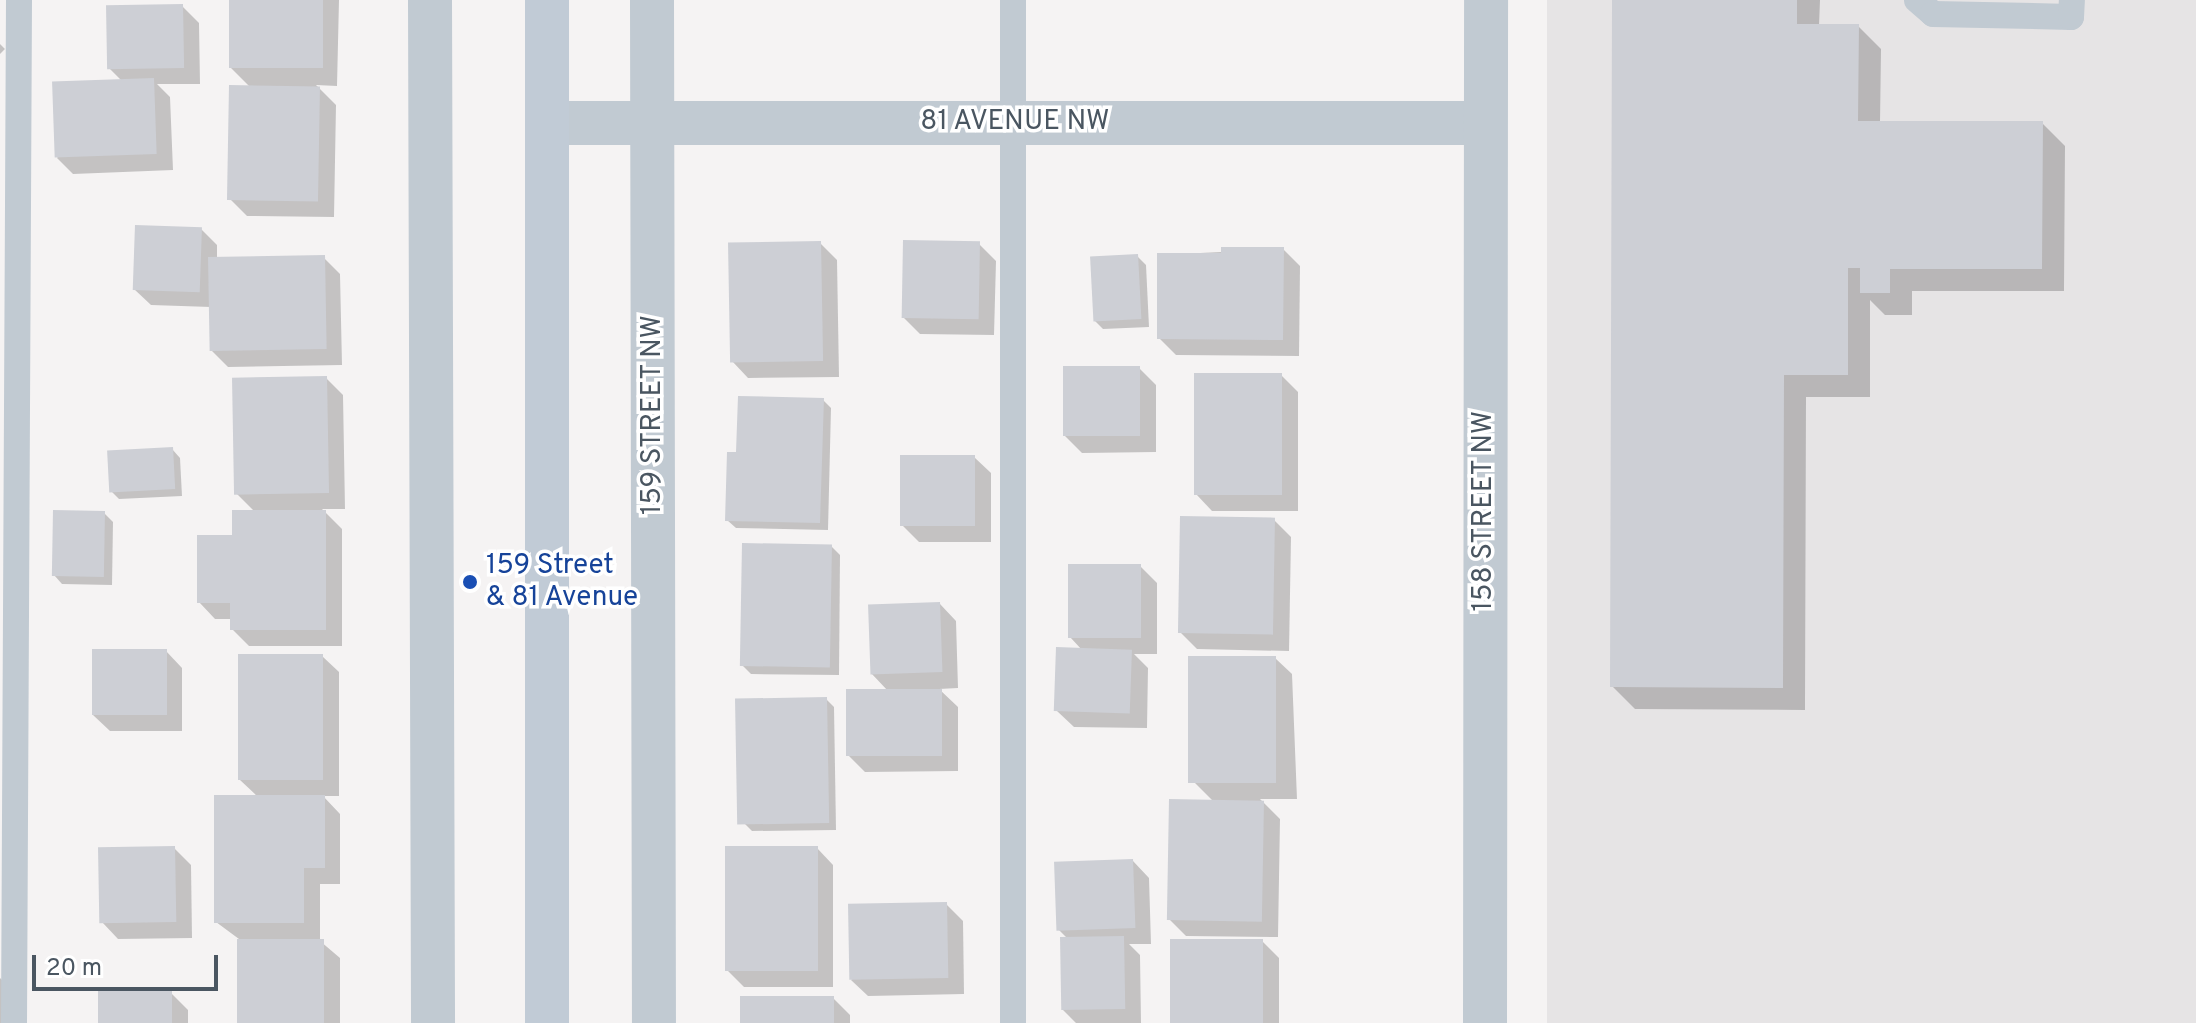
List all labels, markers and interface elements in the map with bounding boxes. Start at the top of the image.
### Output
street label: 81 AVENUE NW [920,105,1110,139]
street label: 159 STREET NW [636,314,670,516]
street label: 158 STREET NW [1467,410,1501,612]
place label: 159 Street & 81 Avenue [486,549,639,615]
marker: 159 Street & 81 Avenue [461,573,479,591]
scale bar [36,939,222,989]
text: 20 m [46,954,102,984]

